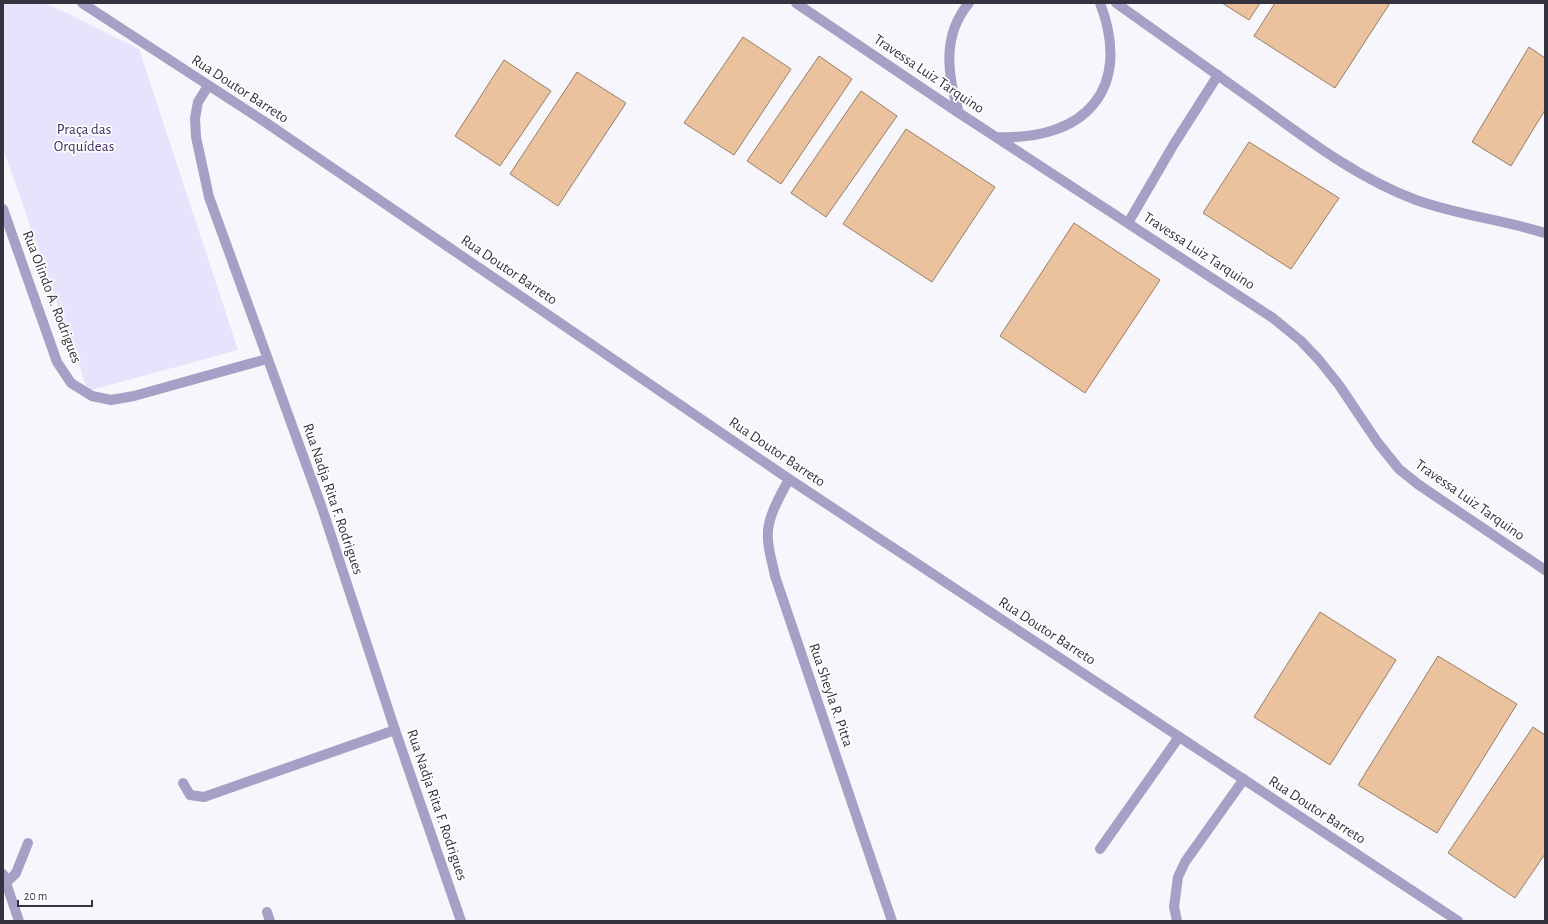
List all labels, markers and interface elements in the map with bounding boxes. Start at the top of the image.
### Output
street label: Travessa Luiz Tarquino [871,32,987,116]
street label: Rua Doutor Barreto [189,52,291,126]
park label: Praça das Orquídeas [54,122,114,154]
street label: Travessa Luiz Tarquino [1141,209,1257,293]
street label: Rua Olindo A. Rodrigues [20,229,84,365]
street label: Rua Doutor Barreto [458,232,560,308]
street label: Rua Doutor Barreto [726,414,828,490]
street label: Rua Nadja Rita F. Rodrigues [300,421,366,577]
street label: Travessa Luiz Tarquino [1413,457,1527,543]
street label: Rua Doutor Barreto [996,594,1098,668]
street label: Rua Sheyla R. Pitta [806,641,856,749]
street label: Rua Nadja Rita F. Rodrigues [404,727,470,883]
street label: Rua Doutor Barreto [1266,773,1368,847]
scale bar [18,882,92,908]
text: 20 m [24,890,47,902]

